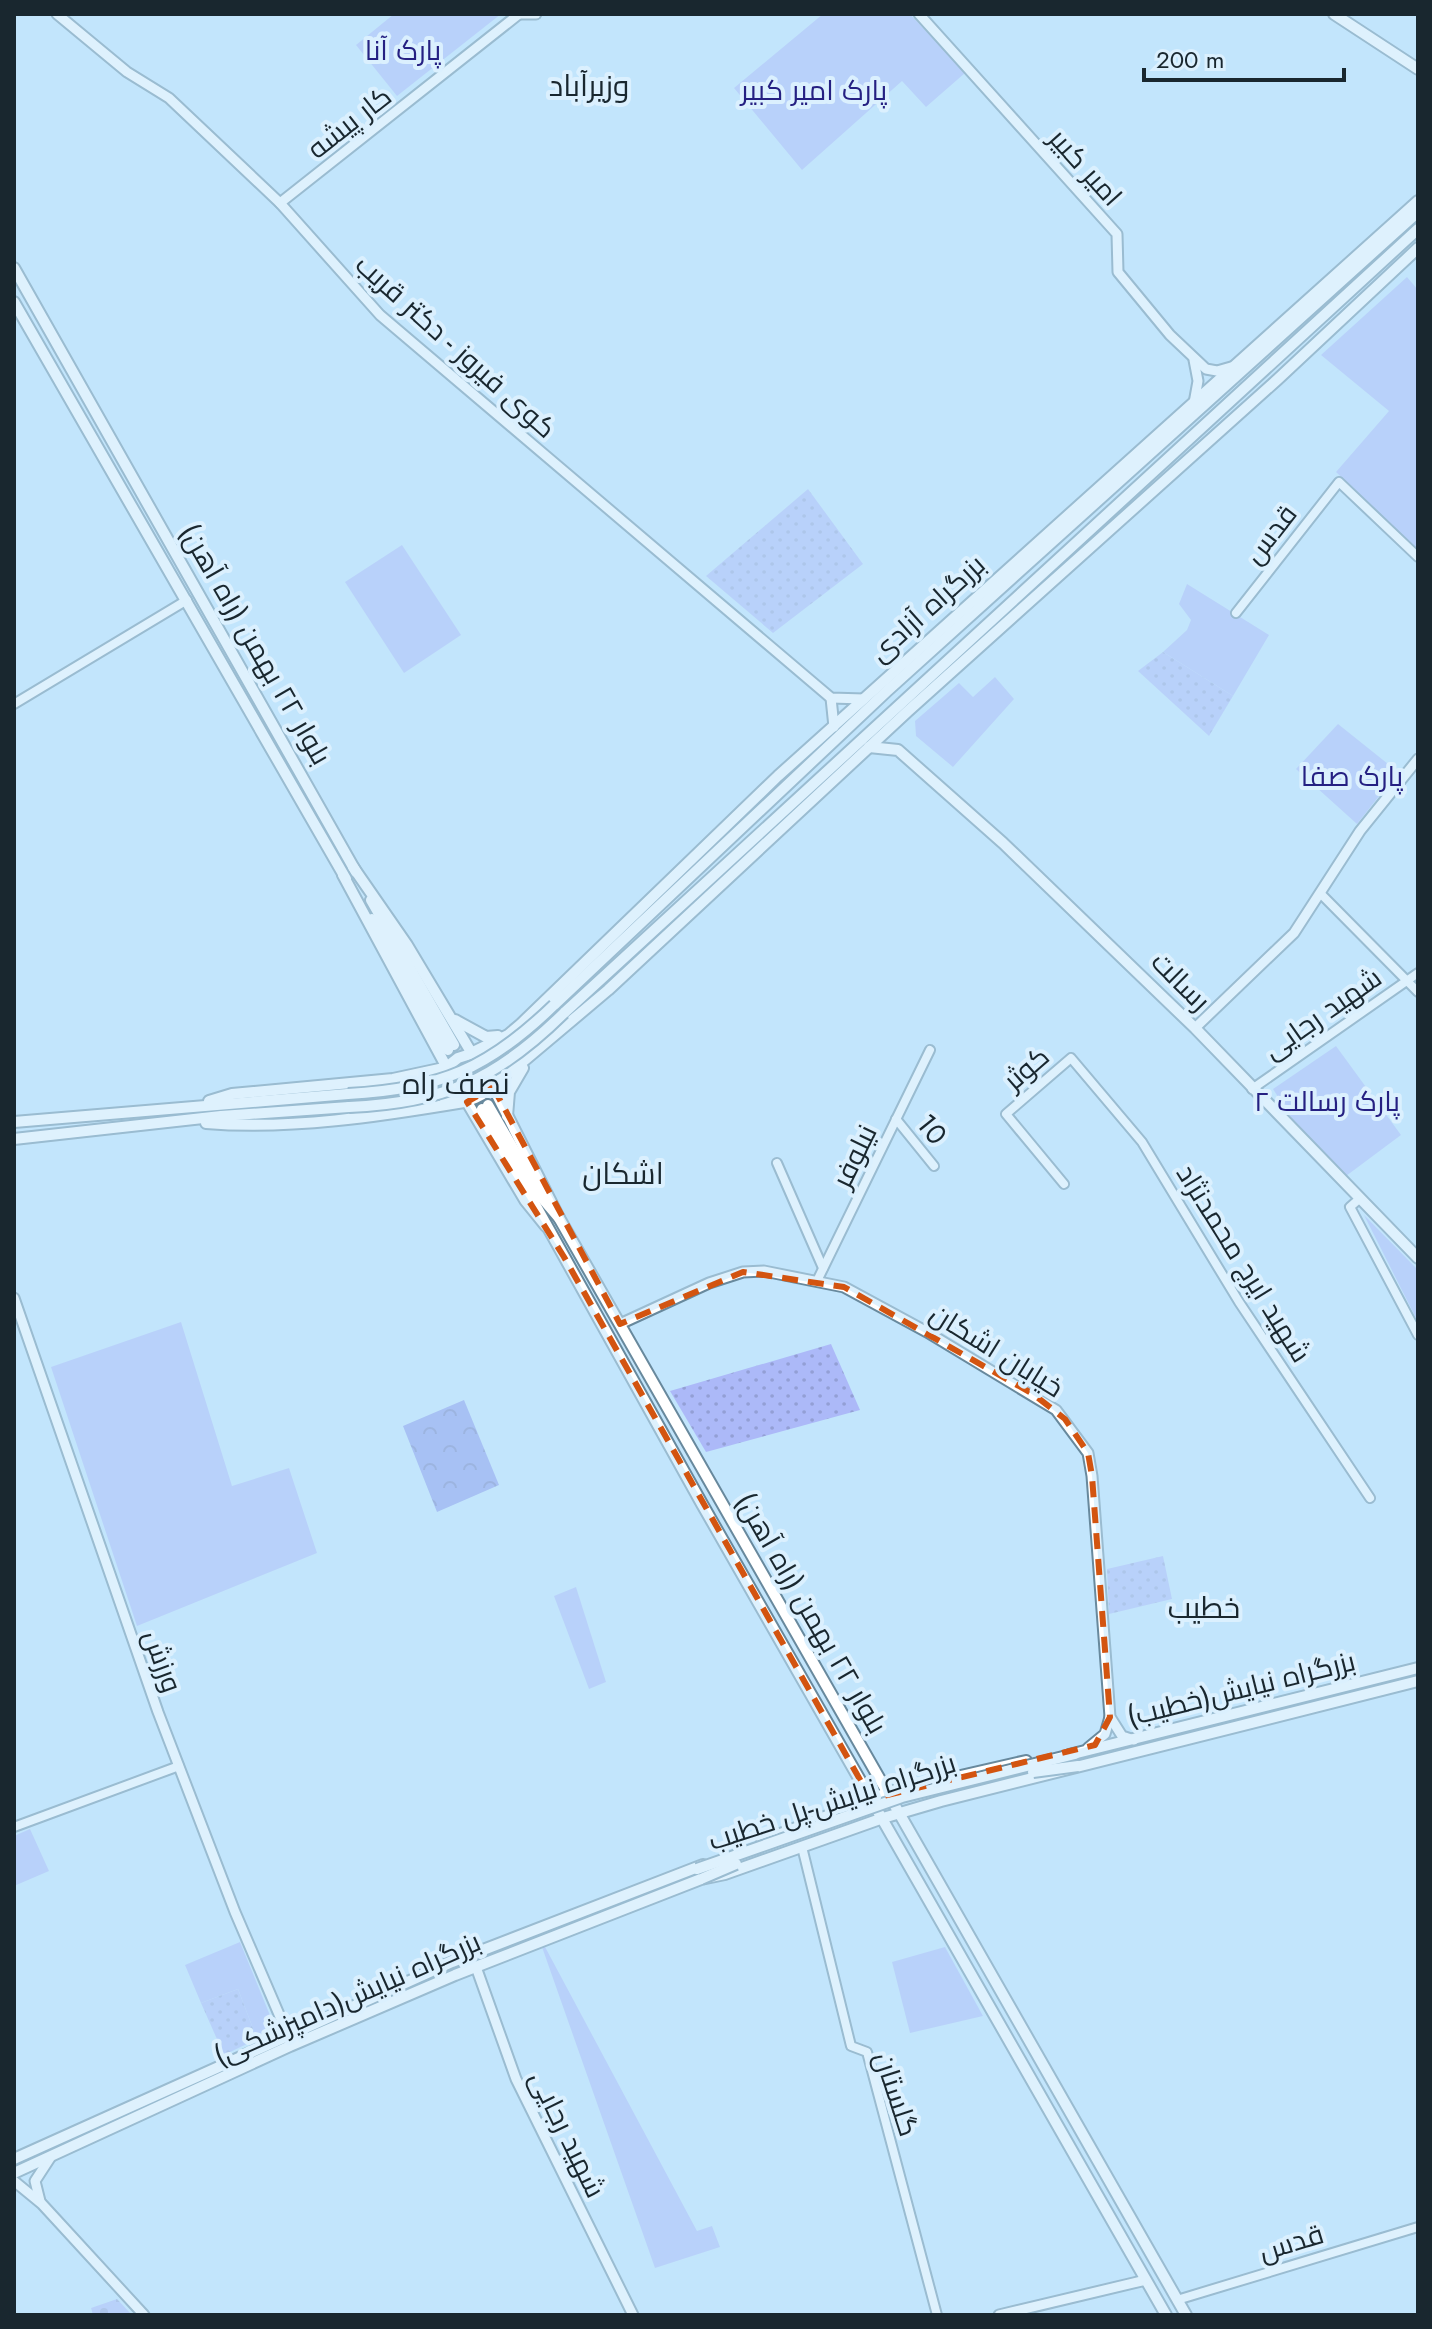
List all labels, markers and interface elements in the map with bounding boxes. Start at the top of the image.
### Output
park label: پارک آنا [365,30,442,71]
scale bar [1144,32,1344,82]
text: 200 m [1156,42,1224,77]
district label: وزیرآباد [549,64,629,107]
park label: پارک امیر کبیر [739,70,888,111]
street label: کار پیشه [298,76,400,169]
street label: امیر کبیر [1038,118,1132,216]
street label: کوی فیروز - دکتر قریب [346,245,565,448]
street label: قدس [1234,496,1307,573]
street label: بلوار ۲۲ بهمن (راه آهن) [170,516,342,773]
street label: بزرگراه آزادی [860,545,995,672]
park label: پارک صفا [1301,756,1404,797]
street label: رسالت [1142,942,1220,1020]
street label: شهید رجایی [1255,957,1390,1069]
street label: کوثر [993,1037,1058,1101]
district label: نصف راه [402,1062,510,1105]
park label: پارک رسالت ۲ [1254,1081,1401,1122]
street label: 10 [906,1105,957,1154]
street label: نیلوفر [821,1118,887,1197]
district label: اشکان [582,1152,664,1195]
street label: شهید ایرج محمدنژاد [1166,1156,1321,1370]
street label: خیابان اشکان [922,1293,1072,1408]
street label: بلوار ۲۲ بهمن (راه آهن) [726,1485,898,1742]
district label: خطیب [1168,1586,1240,1629]
street label: ورزش [132,1624,193,1698]
street label: بزرگراه نیایش(خطیب) [1123,1640,1360,1737]
street label: بزرگراه نیایش-پل خطیب [703,1742,961,1861]
street label: بزرگراه نیایش(دامپزشکی) [207,1921,487,2076]
street label: گلستان [864,2047,929,2142]
street label: شهید رجایی [519,2064,616,2205]
street label: قدس [1254,2213,1329,2272]

